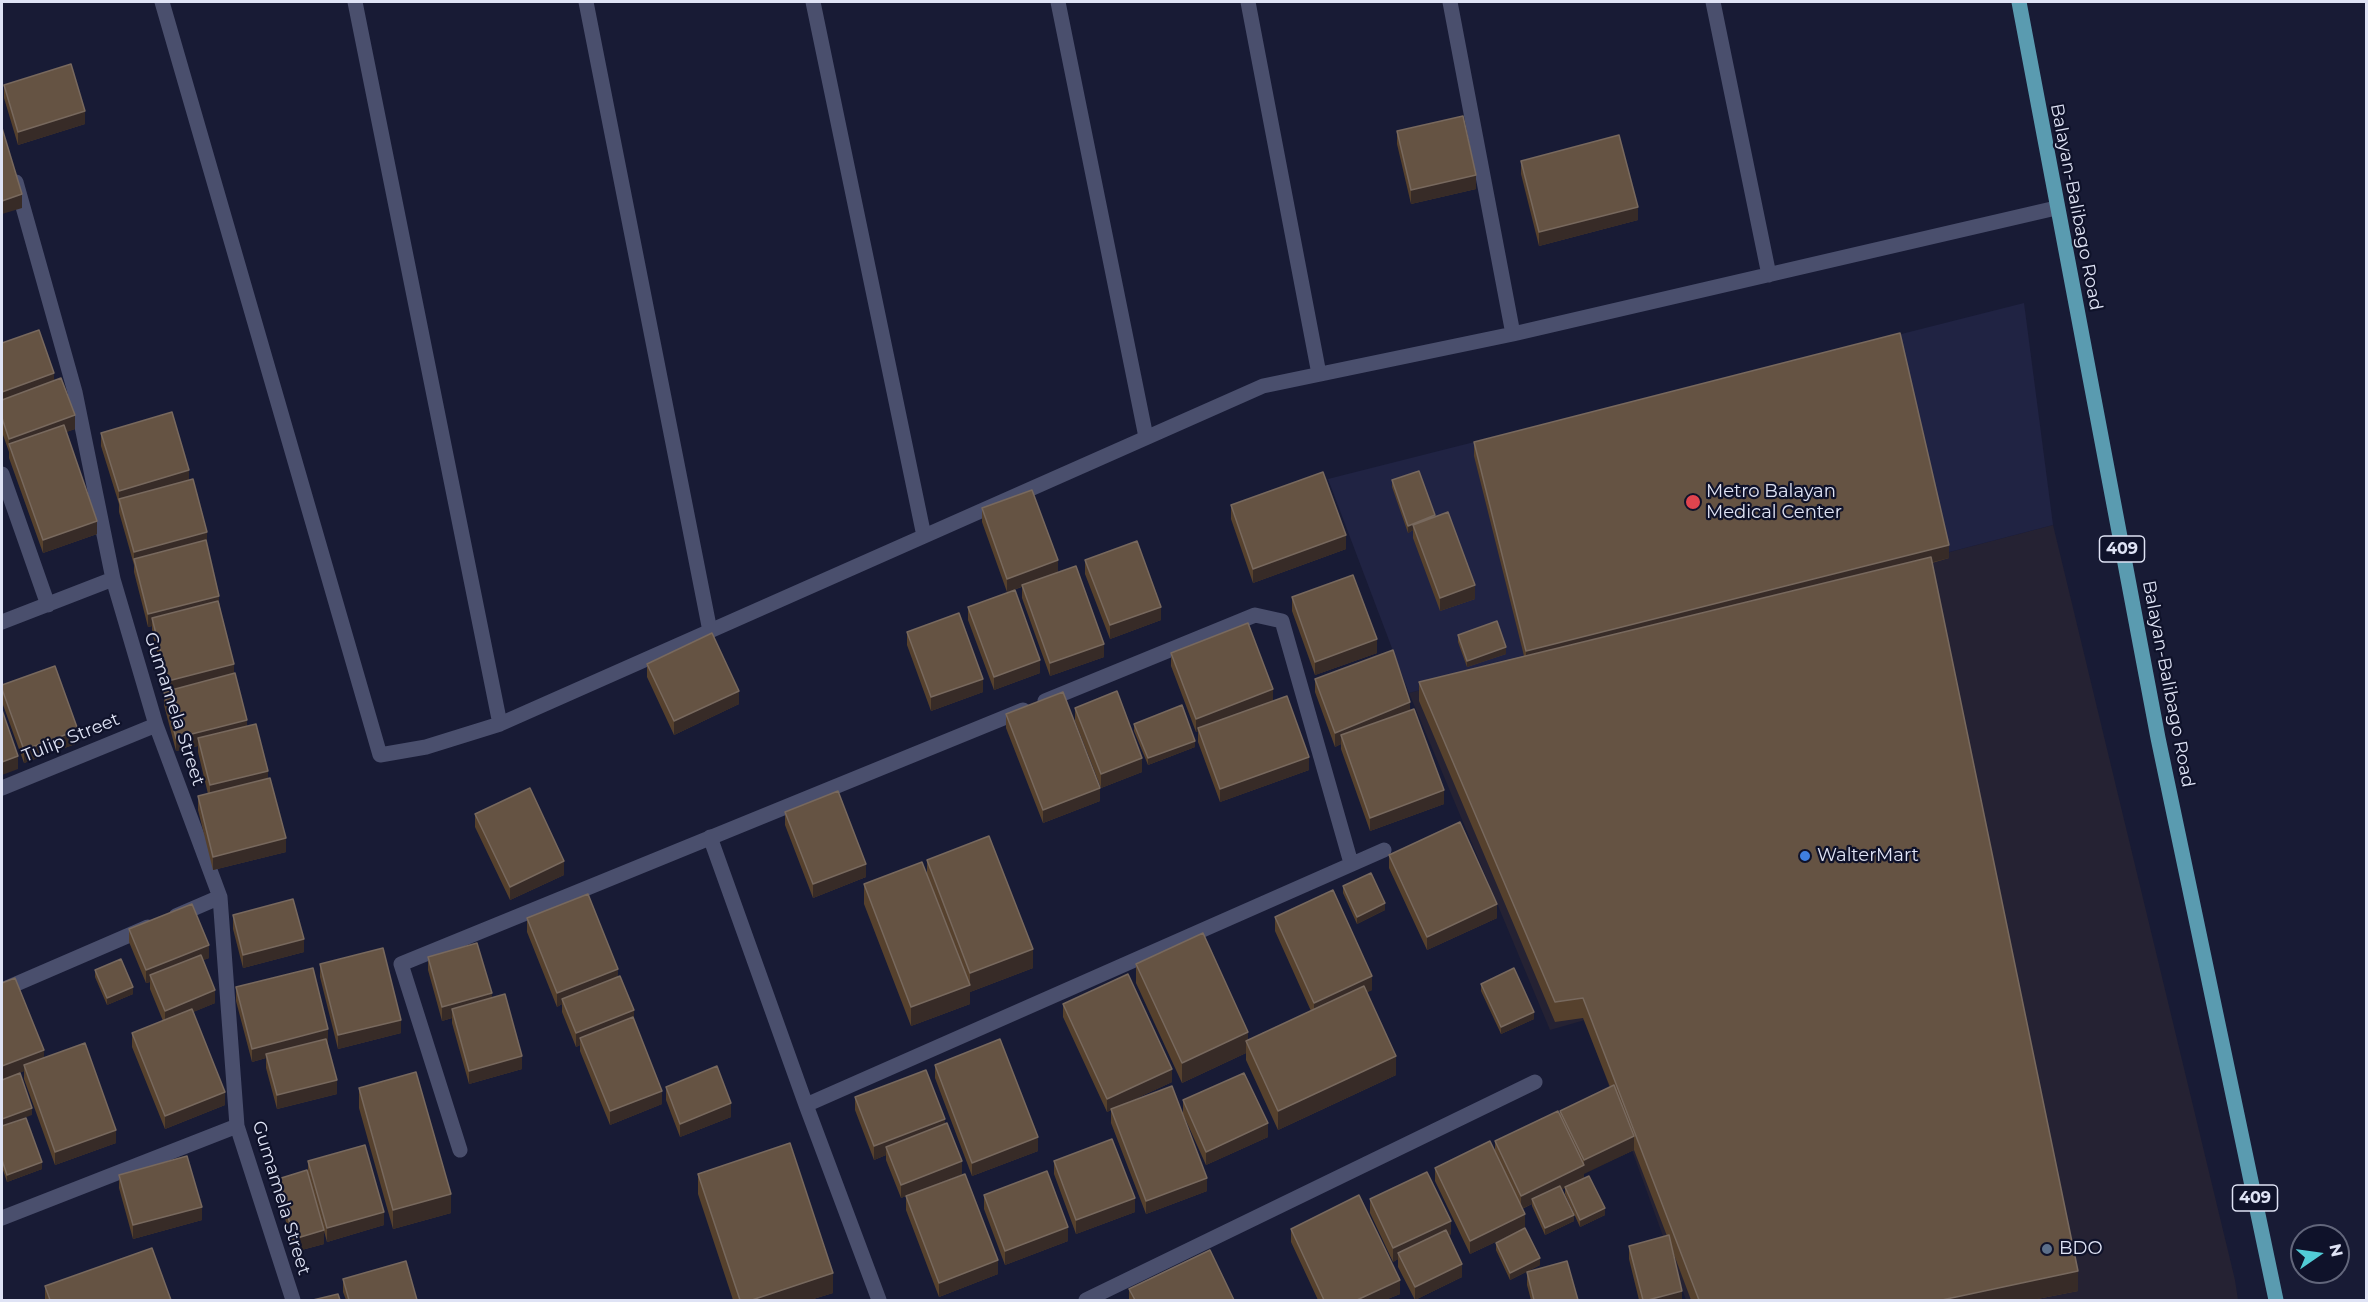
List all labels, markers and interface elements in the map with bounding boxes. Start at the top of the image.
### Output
street label: Balayan-Balibago Road [2045,102,2107,312]
place label: Metro Balayan Medical Center [1706,481,1842,524]
marker: Metro Balayan Medical Center [1684,493,1702,511]
road number: 409 [2100,536,2144,562]
street label: Balayan-Balibago Road [2137,579,2199,789]
street label: Gumamela Street [139,629,209,789]
street label: Tulip Street [19,709,123,767]
place label: WalterMart [1817,845,1919,867]
marker: WalterMart [1798,849,1812,863]
street label: Gumamela Street [247,1118,315,1278]
road number: 409 [2232,1185,2278,1211]
north arrow [2290,1224,2350,1284]
place label: BDO [2059,1238,2103,1260]
marker: BDO [2040,1242,2054,1256]
text: N [2325,1242,2347,1259]

